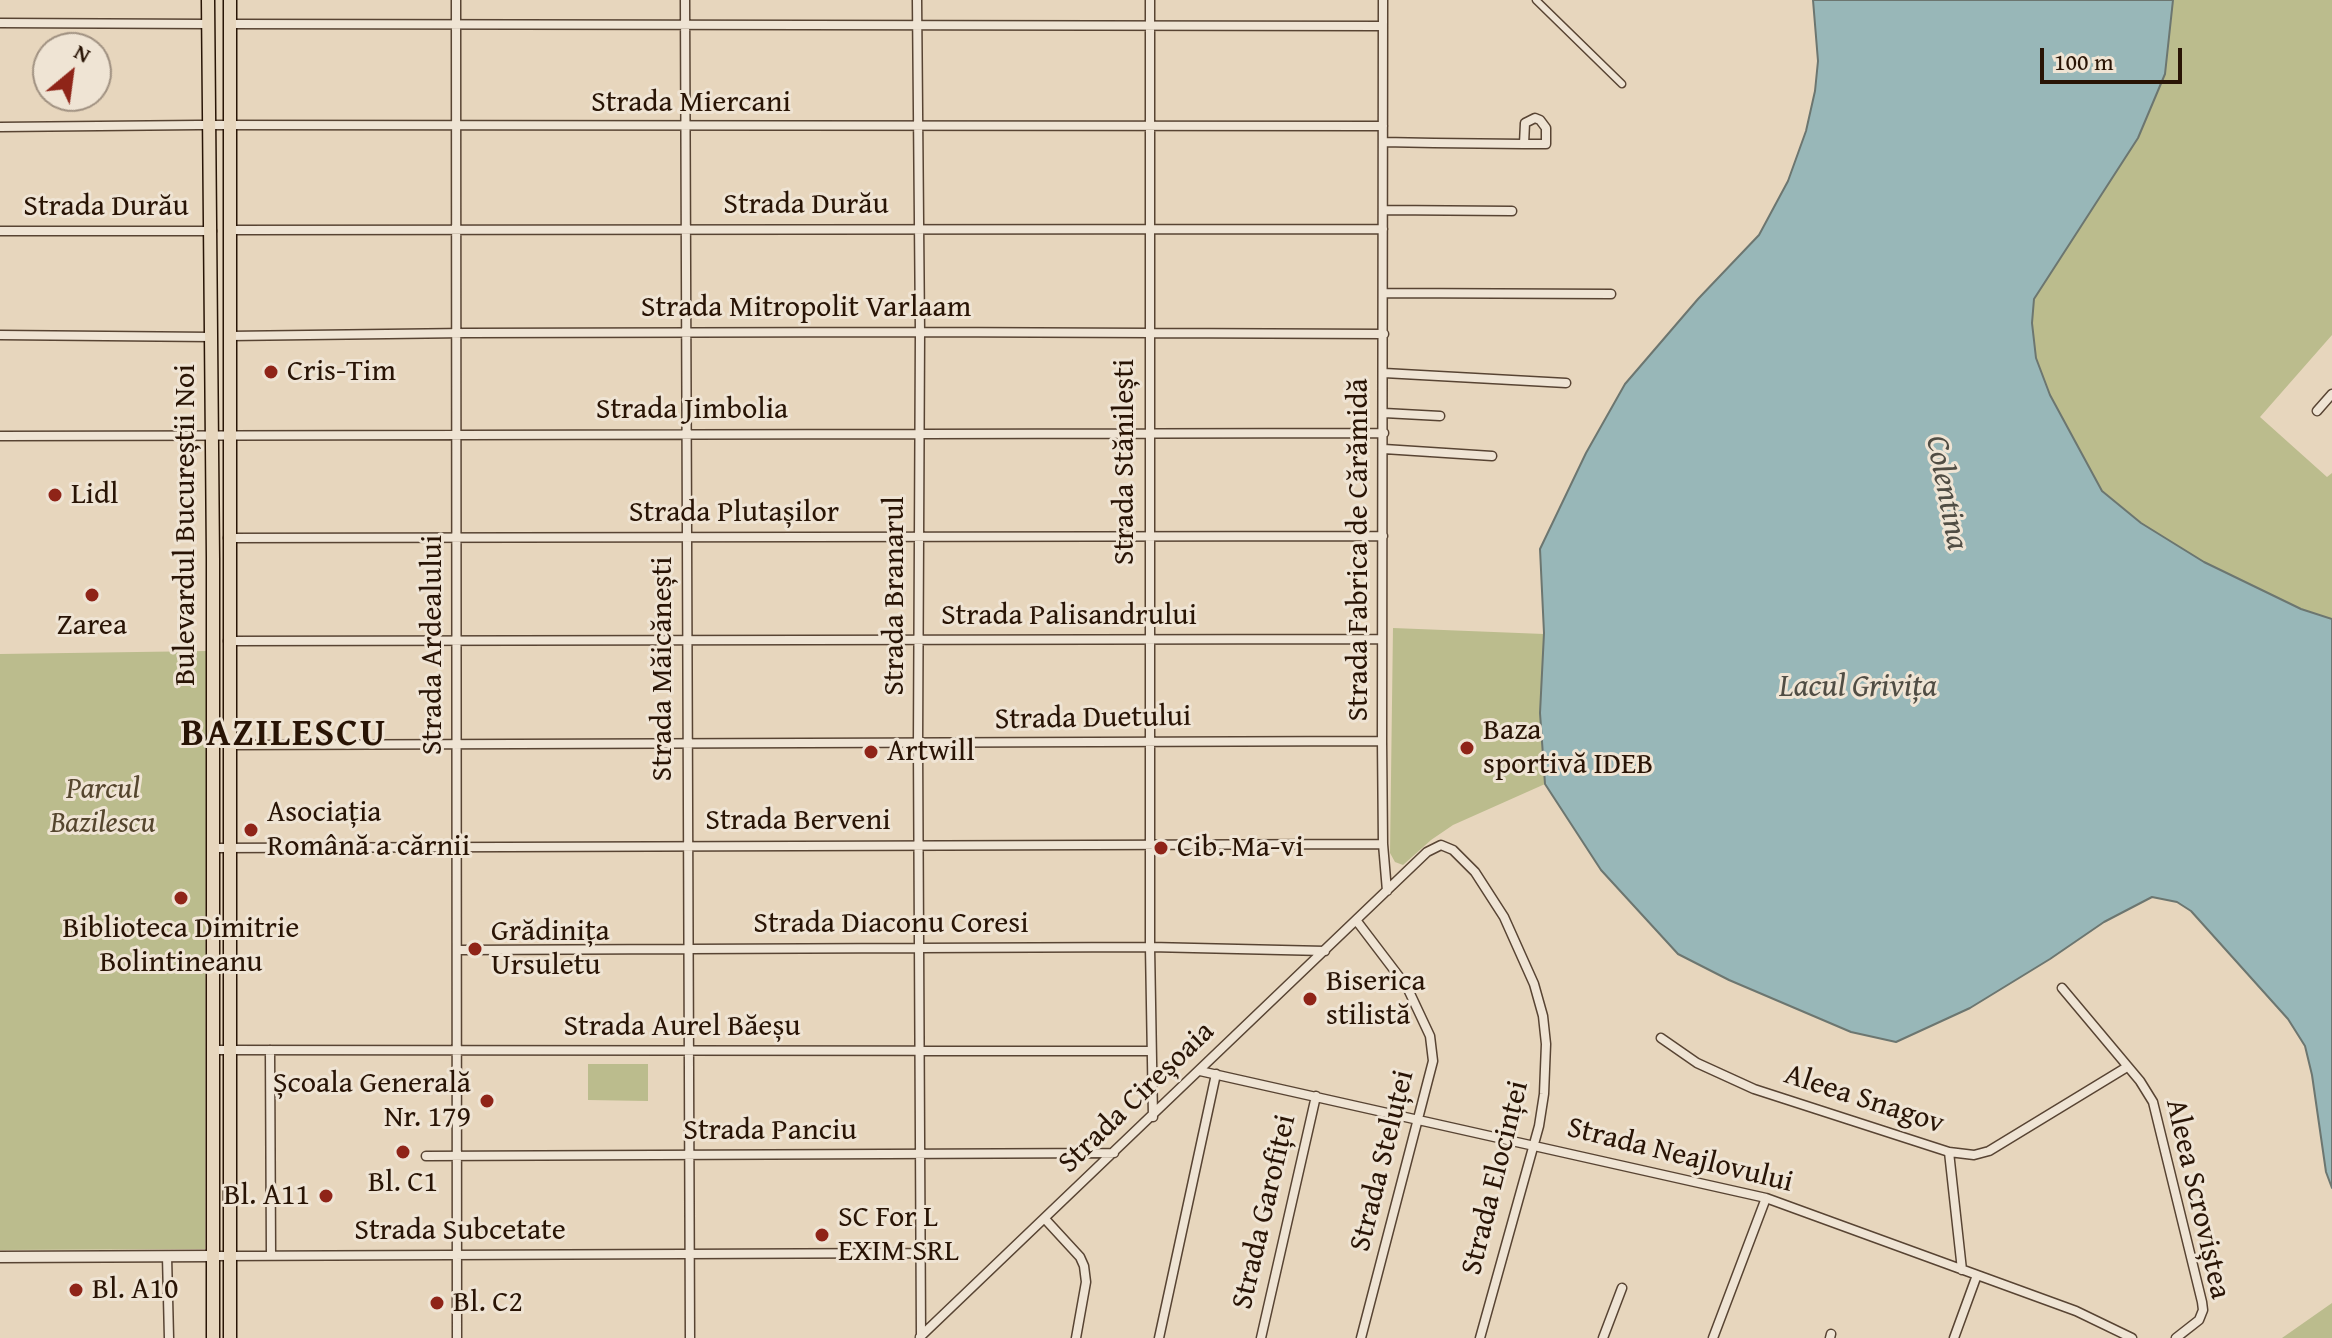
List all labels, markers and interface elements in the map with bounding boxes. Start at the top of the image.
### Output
north arrow [32,32,112,112]
scale bar [2044,32,2186,82]
text: N [68,35,97,70]
text: 100 m [2054,44,2114,79]
street label: Strada Miercani [591,85,791,121]
street label: Strada Durău [723,187,889,223]
street label: Strada Durău [23,189,189,225]
street label: Strada Mitropolit Varlaam [641,290,971,326]
place label: Cris-Tim [287,354,396,390]
street label: Strada Stănilești [1107,359,1143,565]
marker: Cris-Tim [262,363,280,381]
street label: Bulevardul Bucureștii Noi [168,364,204,686]
street label: Strada Fabrica de Cărămidă [1341,378,1377,722]
street label: Strada Jimbolia [596,392,788,428]
water label: Colentina [1916,433,1976,553]
place label: Lidl [71,477,118,513]
marker: Lidl [46,486,64,504]
street label: Strada Plutașilor [629,495,839,531]
street label: Strada Branarul [877,496,913,696]
street label: Strada Ardealului [415,535,451,755]
street label: Strada Măicănești [645,557,681,781]
marker: Zarea [83,586,101,604]
street label: Strada Palisandrului [941,598,1197,634]
place label: Zarea [57,608,127,644]
water label: Lacul Grivița [1779,669,1937,707]
street label: Strada Duetului [994,699,1192,739]
district label: BAZILESCU [181,712,387,758]
place label: Baza sportivă IDEB [1483,713,1653,784]
place label: Artwill [887,734,975,770]
marker: Baza sportivă IDEB [1458,739,1476,757]
marker: Artwill [862,743,880,761]
park label: Parcul Bazilescu [50,772,156,842]
place label: Asociația Română a cărnii [267,795,470,866]
street label: Strada Berveni [705,803,891,839]
marker: Asociația Română a cărnii [242,821,260,839]
place label: Cib. Ma-vi [1177,830,1304,866]
marker: Cib. Ma-vi [1152,839,1170,857]
marker: Biblioteca Dimitrie Bolintineanu [172,889,190,907]
street label: Strada Diaconu Coresi [753,906,1029,942]
place label: Biblioteca Dimitrie Bolintineanu [63,911,299,982]
place label: Grădinița Ursuletu [491,914,610,984]
marker: Grădinița Ursuletu [466,940,484,958]
place label: Biserica stilistă [1326,964,1426,1034]
marker: Biserica stilistă [1301,990,1319,1008]
street label: Strada Aurel Băeșu [563,1009,801,1045]
street label: Strada Cireșoaia [1051,1015,1223,1181]
street label: Aleea Snagov [1780,1057,1948,1143]
place label: Școala Generală Nr. 179 [273,1066,471,1136]
street label: Strada Steluței [1343,1067,1423,1255]
street label: Strada Elocinței [1454,1077,1538,1279]
marker: Școala Generală Nr. 179 [478,1092,496,1110]
street label: Aleea Scroviștea [2156,1095,2238,1303]
street label: Strada Garofiței [1225,1111,1305,1313]
street label: Strada Neajlovului [1563,1111,1797,1201]
street label: Strada Panciu [683,1113,857,1149]
marker: Bl. C1 [394,1143,412,1161]
place label: Bl. C1 [368,1165,438,1201]
place label: Bl. A11 [224,1178,310,1214]
marker: Bl. A11 [317,1187,335,1205]
place label: SC For L EXIM SRL [838,1200,959,1270]
street label: Strada Subcetate [354,1213,566,1249]
marker: SC For L EXIM SRL [813,1226,831,1244]
place label: Bl. A10 [92,1272,178,1308]
marker: Bl. A10 [67,1281,85,1299]
place label: Bl. C2 [453,1285,523,1321]
marker: Bl. C2 [428,1294,446,1312]

